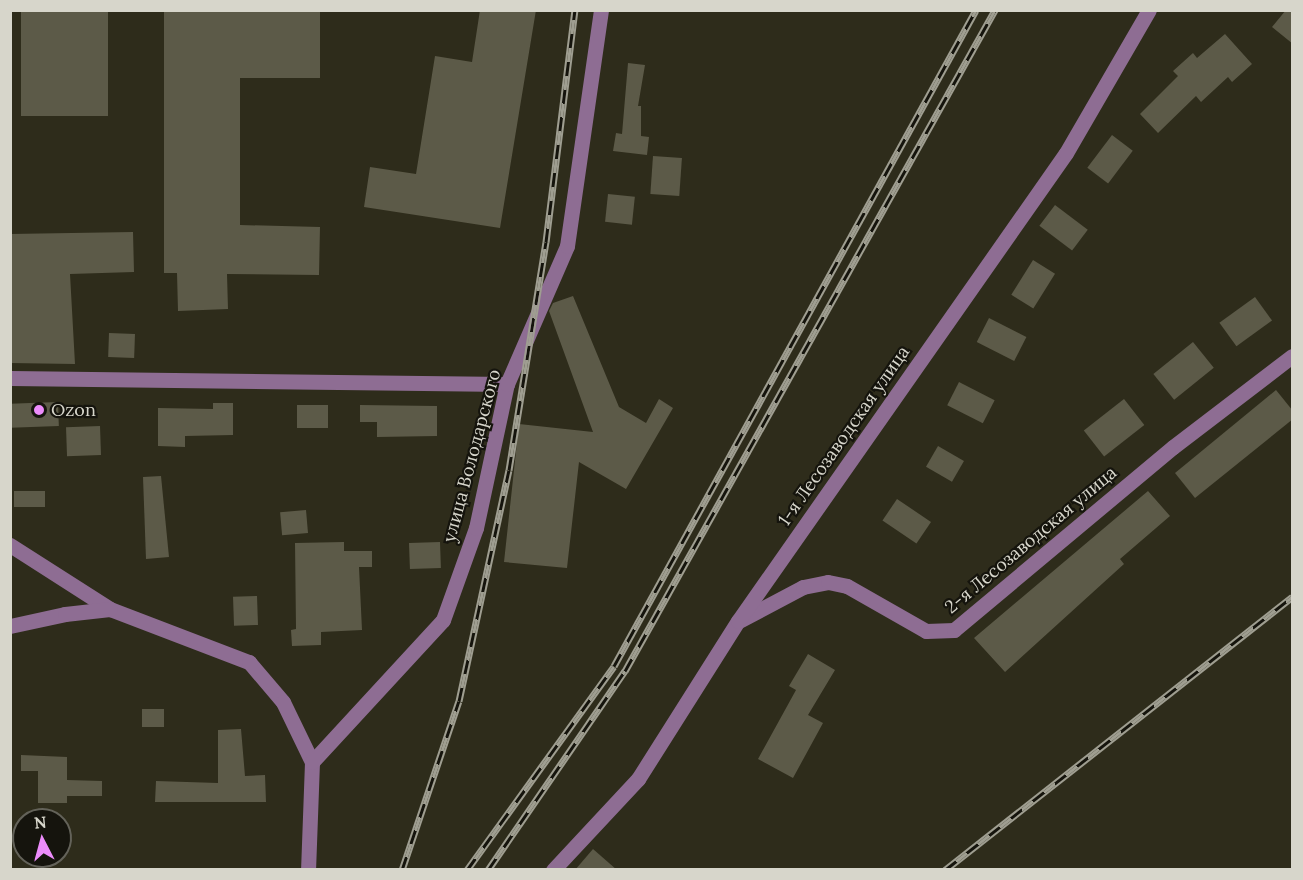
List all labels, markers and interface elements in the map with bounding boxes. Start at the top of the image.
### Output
street label: 1-я Лесозаводская улица [774,342,914,530]
street label: улица Володарского [439,367,505,545]
place label: Ozon [51,399,96,421]
marker: Ozon [32,403,46,417]
street label: 2-я Лесозаводская улица [941,462,1121,618]
north arrow [12,808,72,868]
text: N [33,811,48,833]

